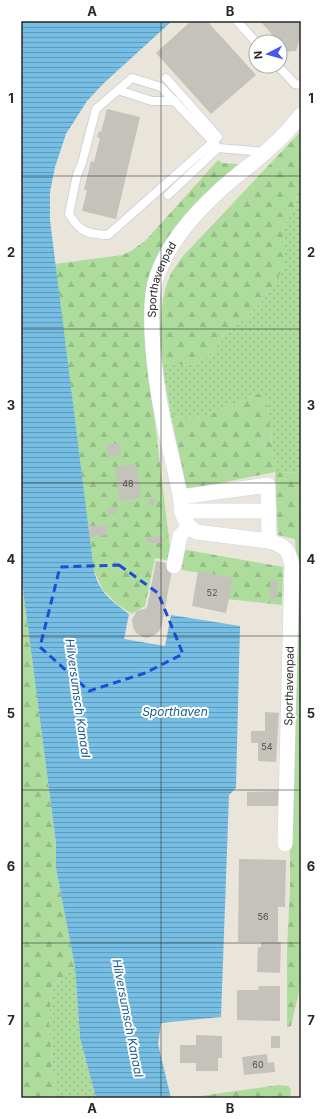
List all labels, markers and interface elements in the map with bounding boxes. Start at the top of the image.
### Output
text: A [87,3,97,19]
text: B [226,3,235,19]
north arrow [248,34,288,74]
text: N [251,50,265,60]
text: 1 [8,90,14,106]
text: 1 [308,90,314,106]
street label: Sporthavenpad [145,239,179,318]
text: 2 [7,244,15,260]
text: 2 [307,244,315,260]
text: 3 [7,397,15,413]
text: 3 [307,397,315,413]
house number: 48 [122,478,134,489]
text: 4 [7,551,16,567]
text: 4 [307,551,316,567]
house number: 52 [207,587,217,598]
water label: Hilversumsch Kanaal [62,638,94,759]
street label: Sporthavenpad [281,646,297,726]
water label: Sporthaven [142,704,208,719]
text: 5 [7,705,15,721]
text: 5 [307,705,315,721]
house number: 54 [261,741,273,752]
text: 6 [7,858,15,874]
text: 6 [307,858,315,874]
house number: 56 [257,911,269,922]
water label: Hilversumsch Kanaal [109,958,147,1078]
text: 7 [7,1012,15,1028]
text: 7 [307,1012,315,1028]
house number: 60 [252,1059,264,1070]
text: A [87,1100,97,1116]
text: B [226,1100,235,1116]

